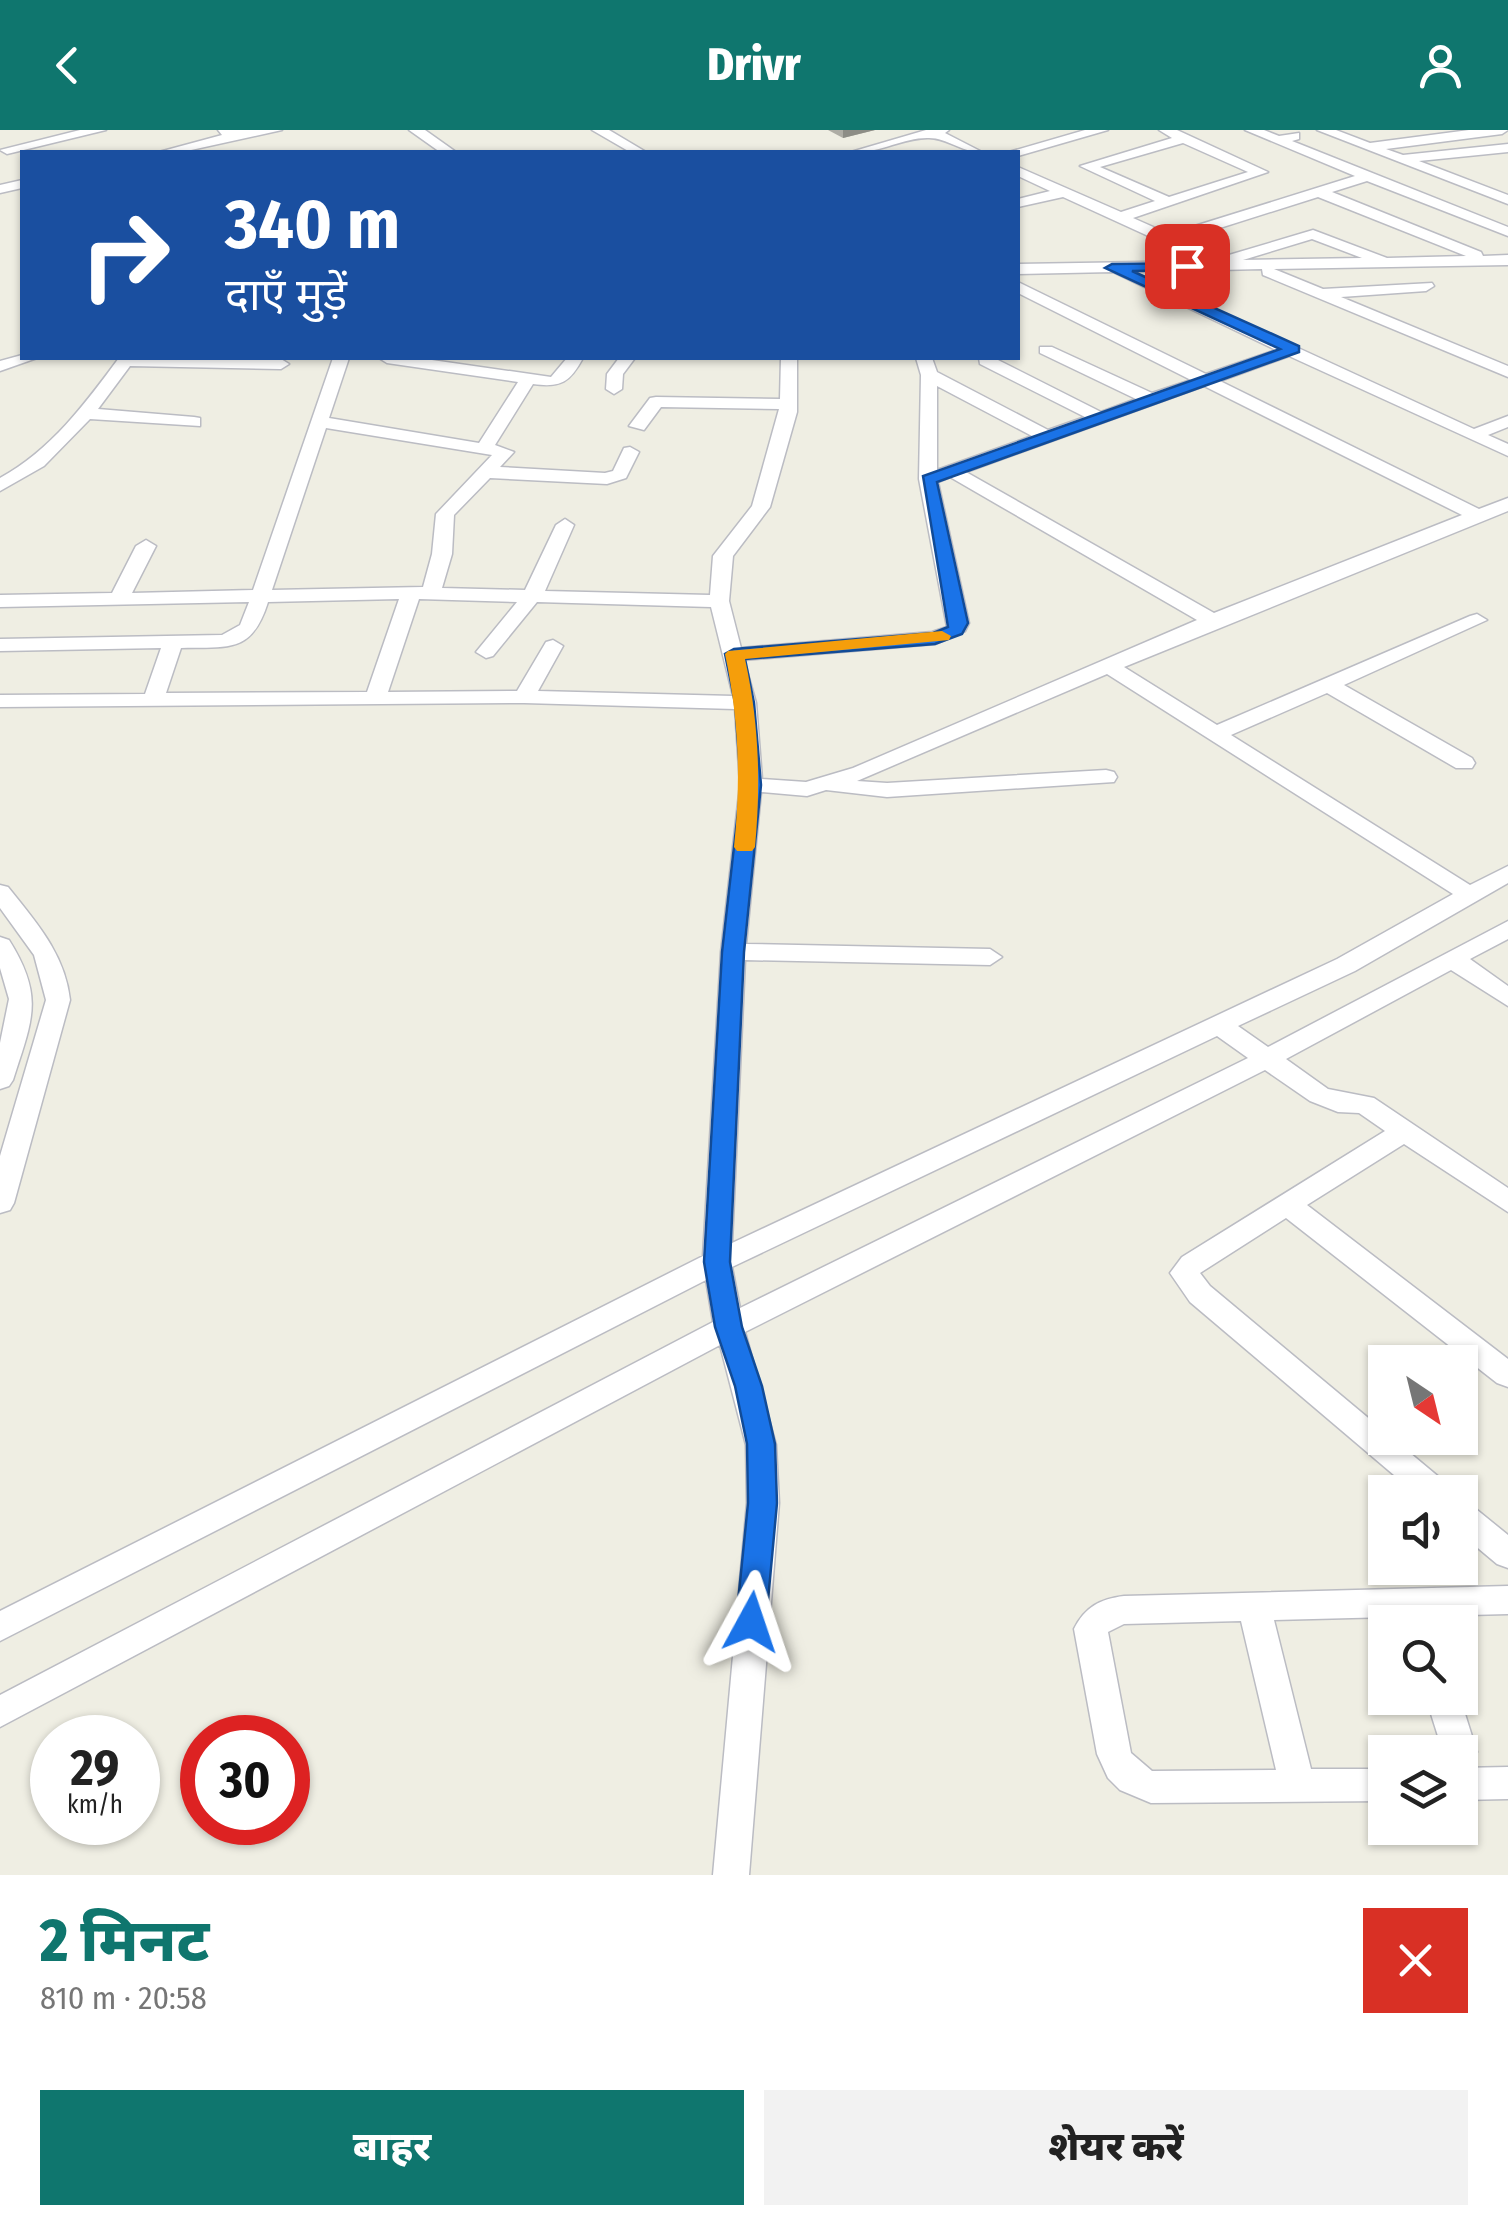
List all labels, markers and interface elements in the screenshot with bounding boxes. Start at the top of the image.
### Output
icon: back [40,38,95,93]
text: Drivr [707,38,801,92]
icon: person [1413,38,1468,93]
text: 340 m [225,183,400,267]
icon: right [60,190,190,320]
pin [1145,224,1230,309]
icon: arrive [1160,239,1215,294]
text: दाएँ मुड़ें [225,268,347,322]
north arrow [1368,1345,1478,1455]
map controls [1368,1345,1478,1845]
button: sound [1368,1475,1478,1585]
position arrow [699,1570,803,1674]
button: search [1368,1605,1478,1715]
speed limit sign: 30 [180,1715,310,1845]
button: layers [1368,1735,1478,1845]
text: 29 [71,1738,119,1798]
text: km/h [67,1790,123,1820]
text: 2 मिनट [40,1905,209,1977]
button: close [1363,1908,1468,2013]
text: 810 m · 20:58 [40,1979,207,2017]
button: बाहर [40,2090,744,2205]
button: शेयर करें [764,2090,1468,2205]

